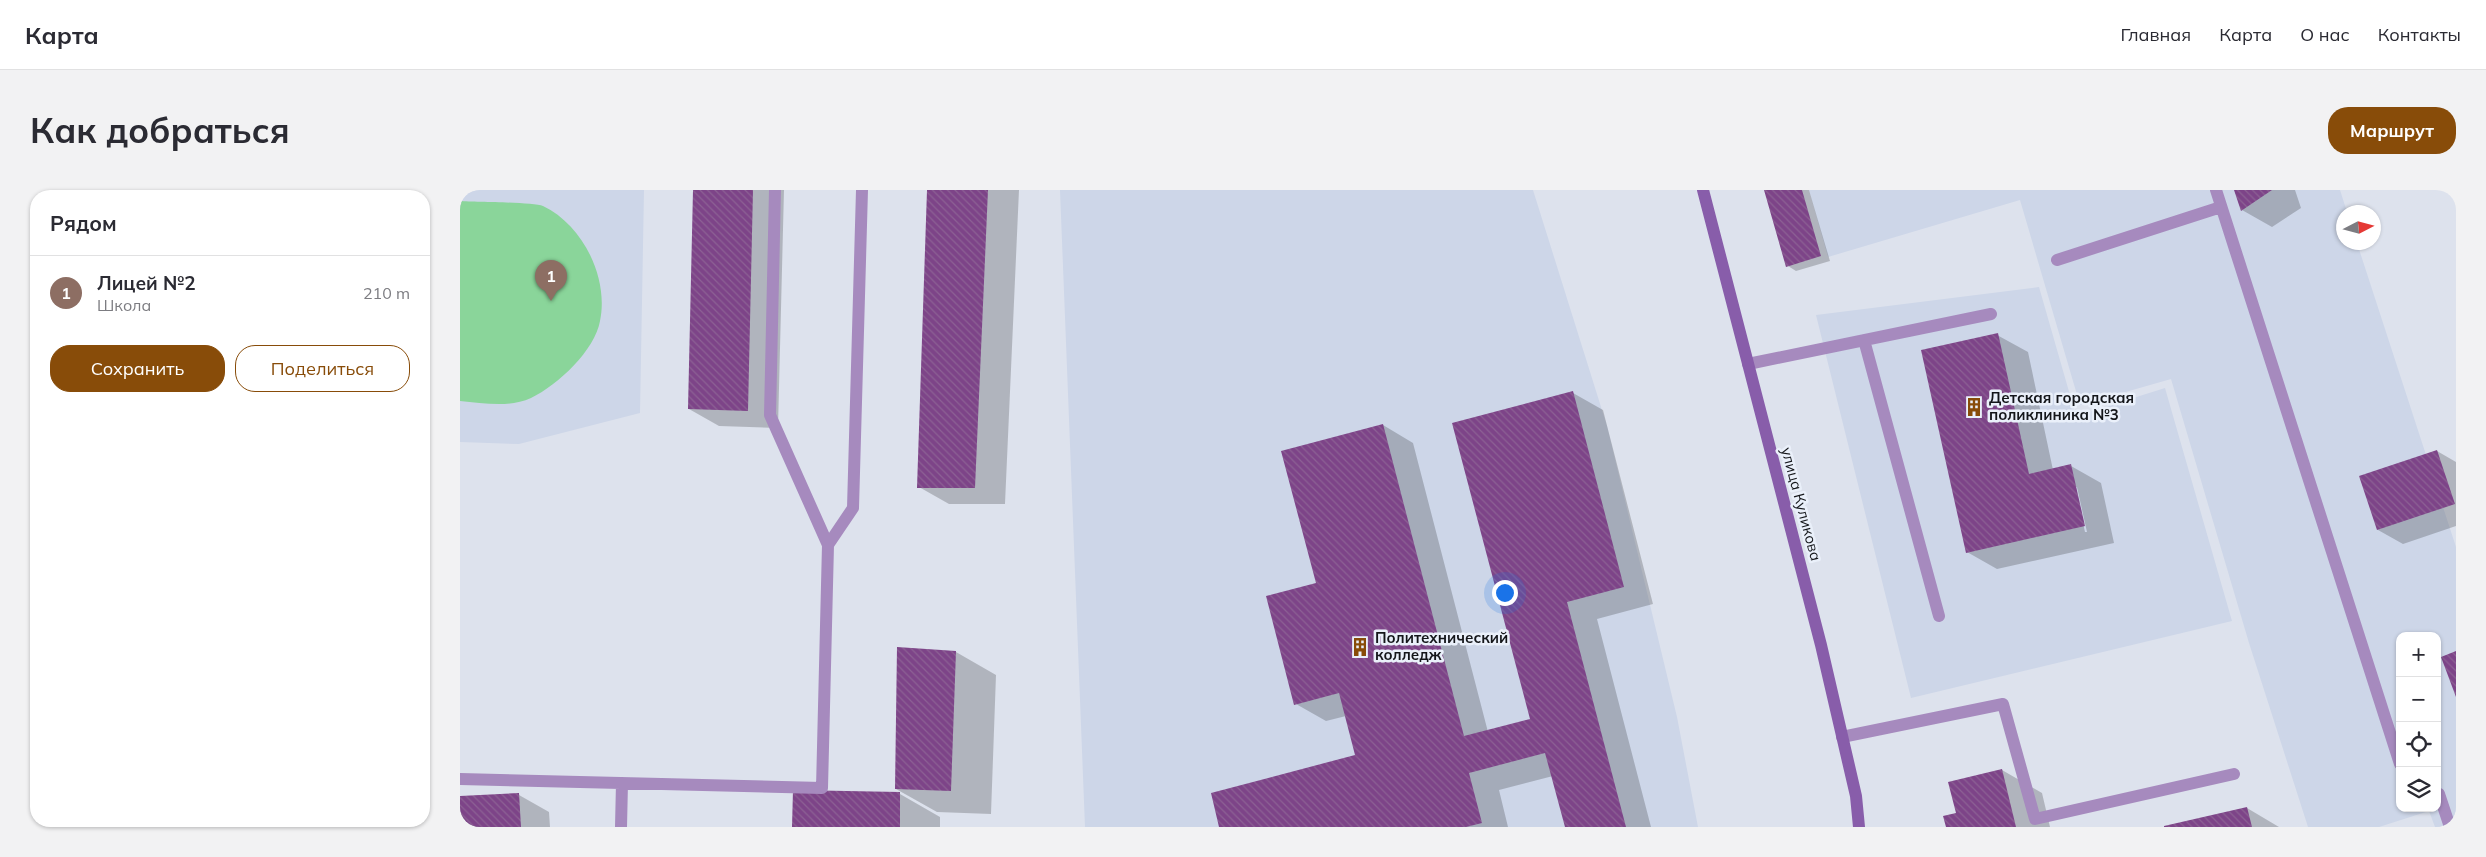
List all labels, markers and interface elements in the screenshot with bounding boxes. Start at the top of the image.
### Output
text: Карта [25,20,99,50]
text: Главная [2121,23,2191,46]
text: Карта [2219,23,2272,46]
text: О нас [2300,23,2350,46]
text: Контакты [2378,23,2461,46]
button: Маршрут [2328,107,2456,154]
text: Как добраться [30,108,290,152]
north arrow [2336,205,2381,250]
text: Рядом [50,210,117,236]
pin: 1 [535,260,567,301]
text: Лицей №2 [97,271,196,295]
text: 1 [61,283,71,303]
text: 210 m [363,283,410,303]
text: Школа [97,295,151,315]
button: Сохранить [50,345,225,392]
button: Поделиться [235,345,410,392]
place label: Детская городская поликлиника №3 [1989,388,2134,424]
building icon: Детская городская поликлиника №3 [1963,396,1985,418]
street label: улица Куликова [1777,445,1826,563]
your location [1492,580,1518,606]
place label: Политехнический колледж [1375,628,1508,664]
map controls [2396,632,2441,812]
button: + [2396,632,2441,677]
building icon: Политехнический колледж [1349,636,1371,658]
button: − [2396,677,2441,722]
button: locate [2396,722,2441,767]
button: layers [2396,767,2441,812]

